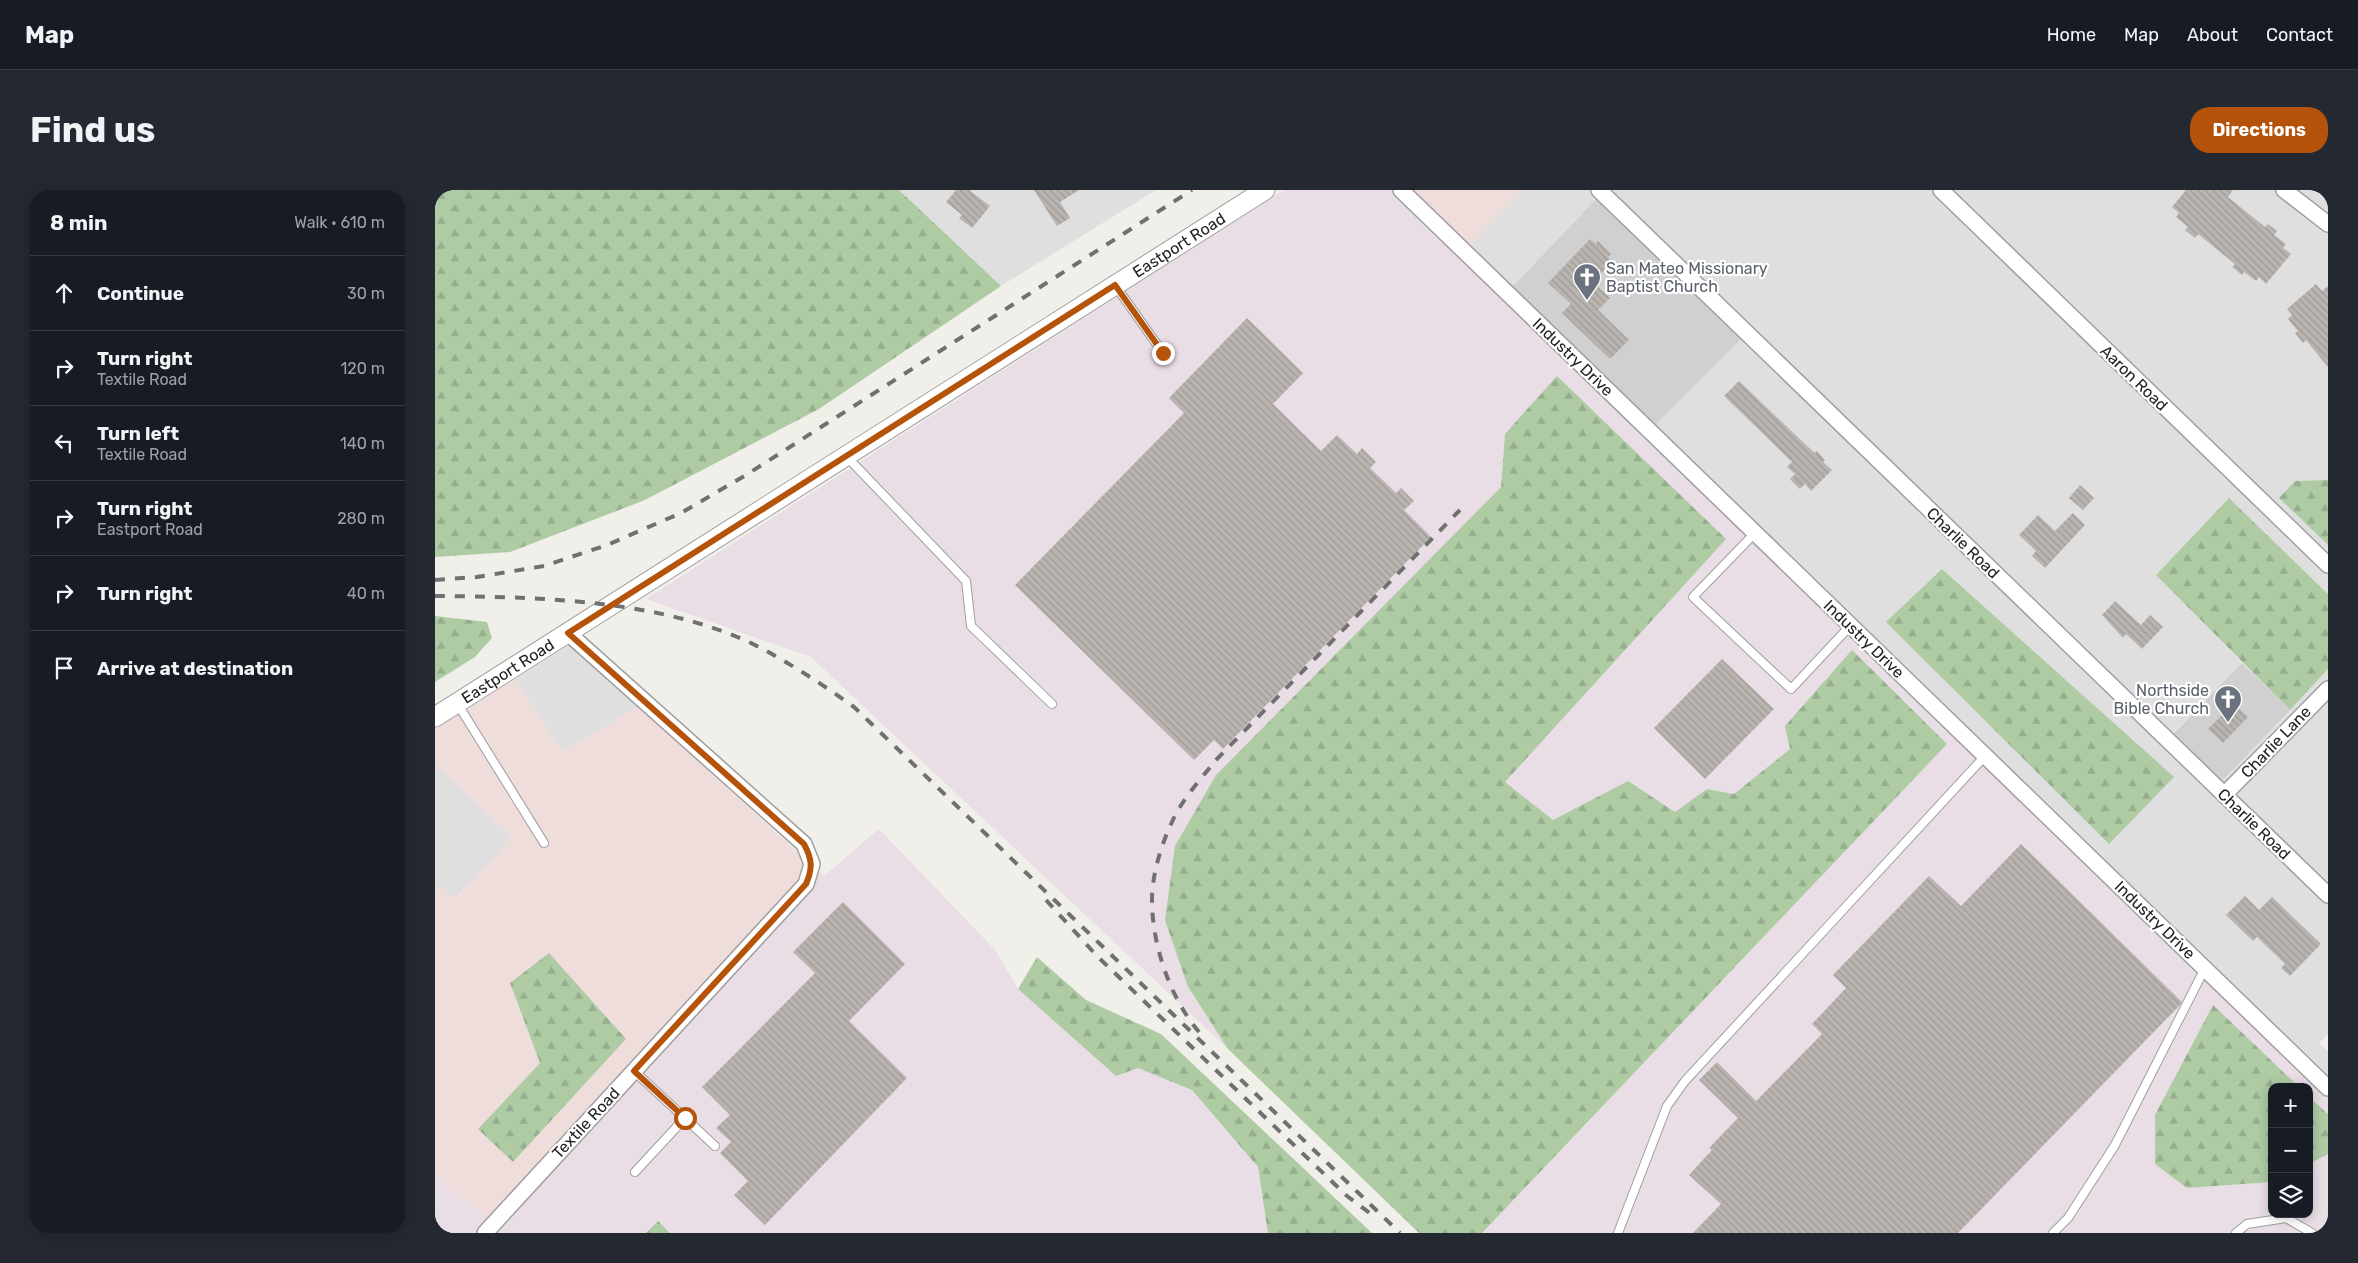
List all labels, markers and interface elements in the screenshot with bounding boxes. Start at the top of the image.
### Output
text: Map [25,21,74,49]
text: Home [2047,24,2096,46]
text: Map [2124,24,2159,46]
text: About [2187,24,2238,46]
text: Contact [2266,24,2333,46]
button: Directions [2190,107,2328,153]
text: Find us [30,109,155,151]
street label: Eastport Road [1129,208,1229,281]
text: 8 min [50,210,107,235]
text: Walk · 610 m [294,213,385,232]
place label: San Mateo Missionary Baptist Church [1606,259,1768,296]
church icon: San Mateo Missionary Baptist Church [1572,262,1602,301]
icon: ahead [50,279,78,307]
text: Continue [97,282,184,305]
text: 30 m [347,284,385,303]
street label: Industry Drive [1529,314,1617,400]
street label: Aaron Road [2096,341,2172,415]
route end [1152,342,1175,365]
text: Turn right [97,347,192,370]
icon: right [50,354,78,382]
text: 120 m [340,359,385,378]
text: Textile Road [97,370,187,389]
text: Turn left [97,422,179,445]
icon: left [50,429,78,457]
text: 140 m [340,434,385,453]
text: Textile Road [97,445,187,464]
text: Turn right [97,497,192,520]
icon: right [50,504,78,532]
street label: Charlie Road [1923,504,2003,582]
text: 280 m [337,509,385,528]
text: Eastport Road [97,520,203,539]
icon: right [50,579,78,607]
text: Turn right [97,582,192,605]
text: 40 m [347,584,385,603]
street label: Industry Drive [1820,596,1908,682]
street label: Eastport Road [458,634,557,707]
icon: arrive [50,654,78,682]
text: Arrive at destination [97,657,293,680]
place label: Northside Bible Church [2114,681,2209,718]
church icon: Northside Bible Church [2213,684,2243,723]
street label: Charlie Lane [2237,702,2315,782]
street label: Charlie Road [2214,785,2294,863]
street label: Industry Drive [2111,877,2199,963]
map controls [2268,1083,2313,1218]
button: + [2268,1083,2313,1128]
street label: Textile Road [548,1084,624,1162]
route start [674,1107,697,1130]
button: − [2268,1128,2313,1173]
button: layers [2268,1173,2313,1218]

